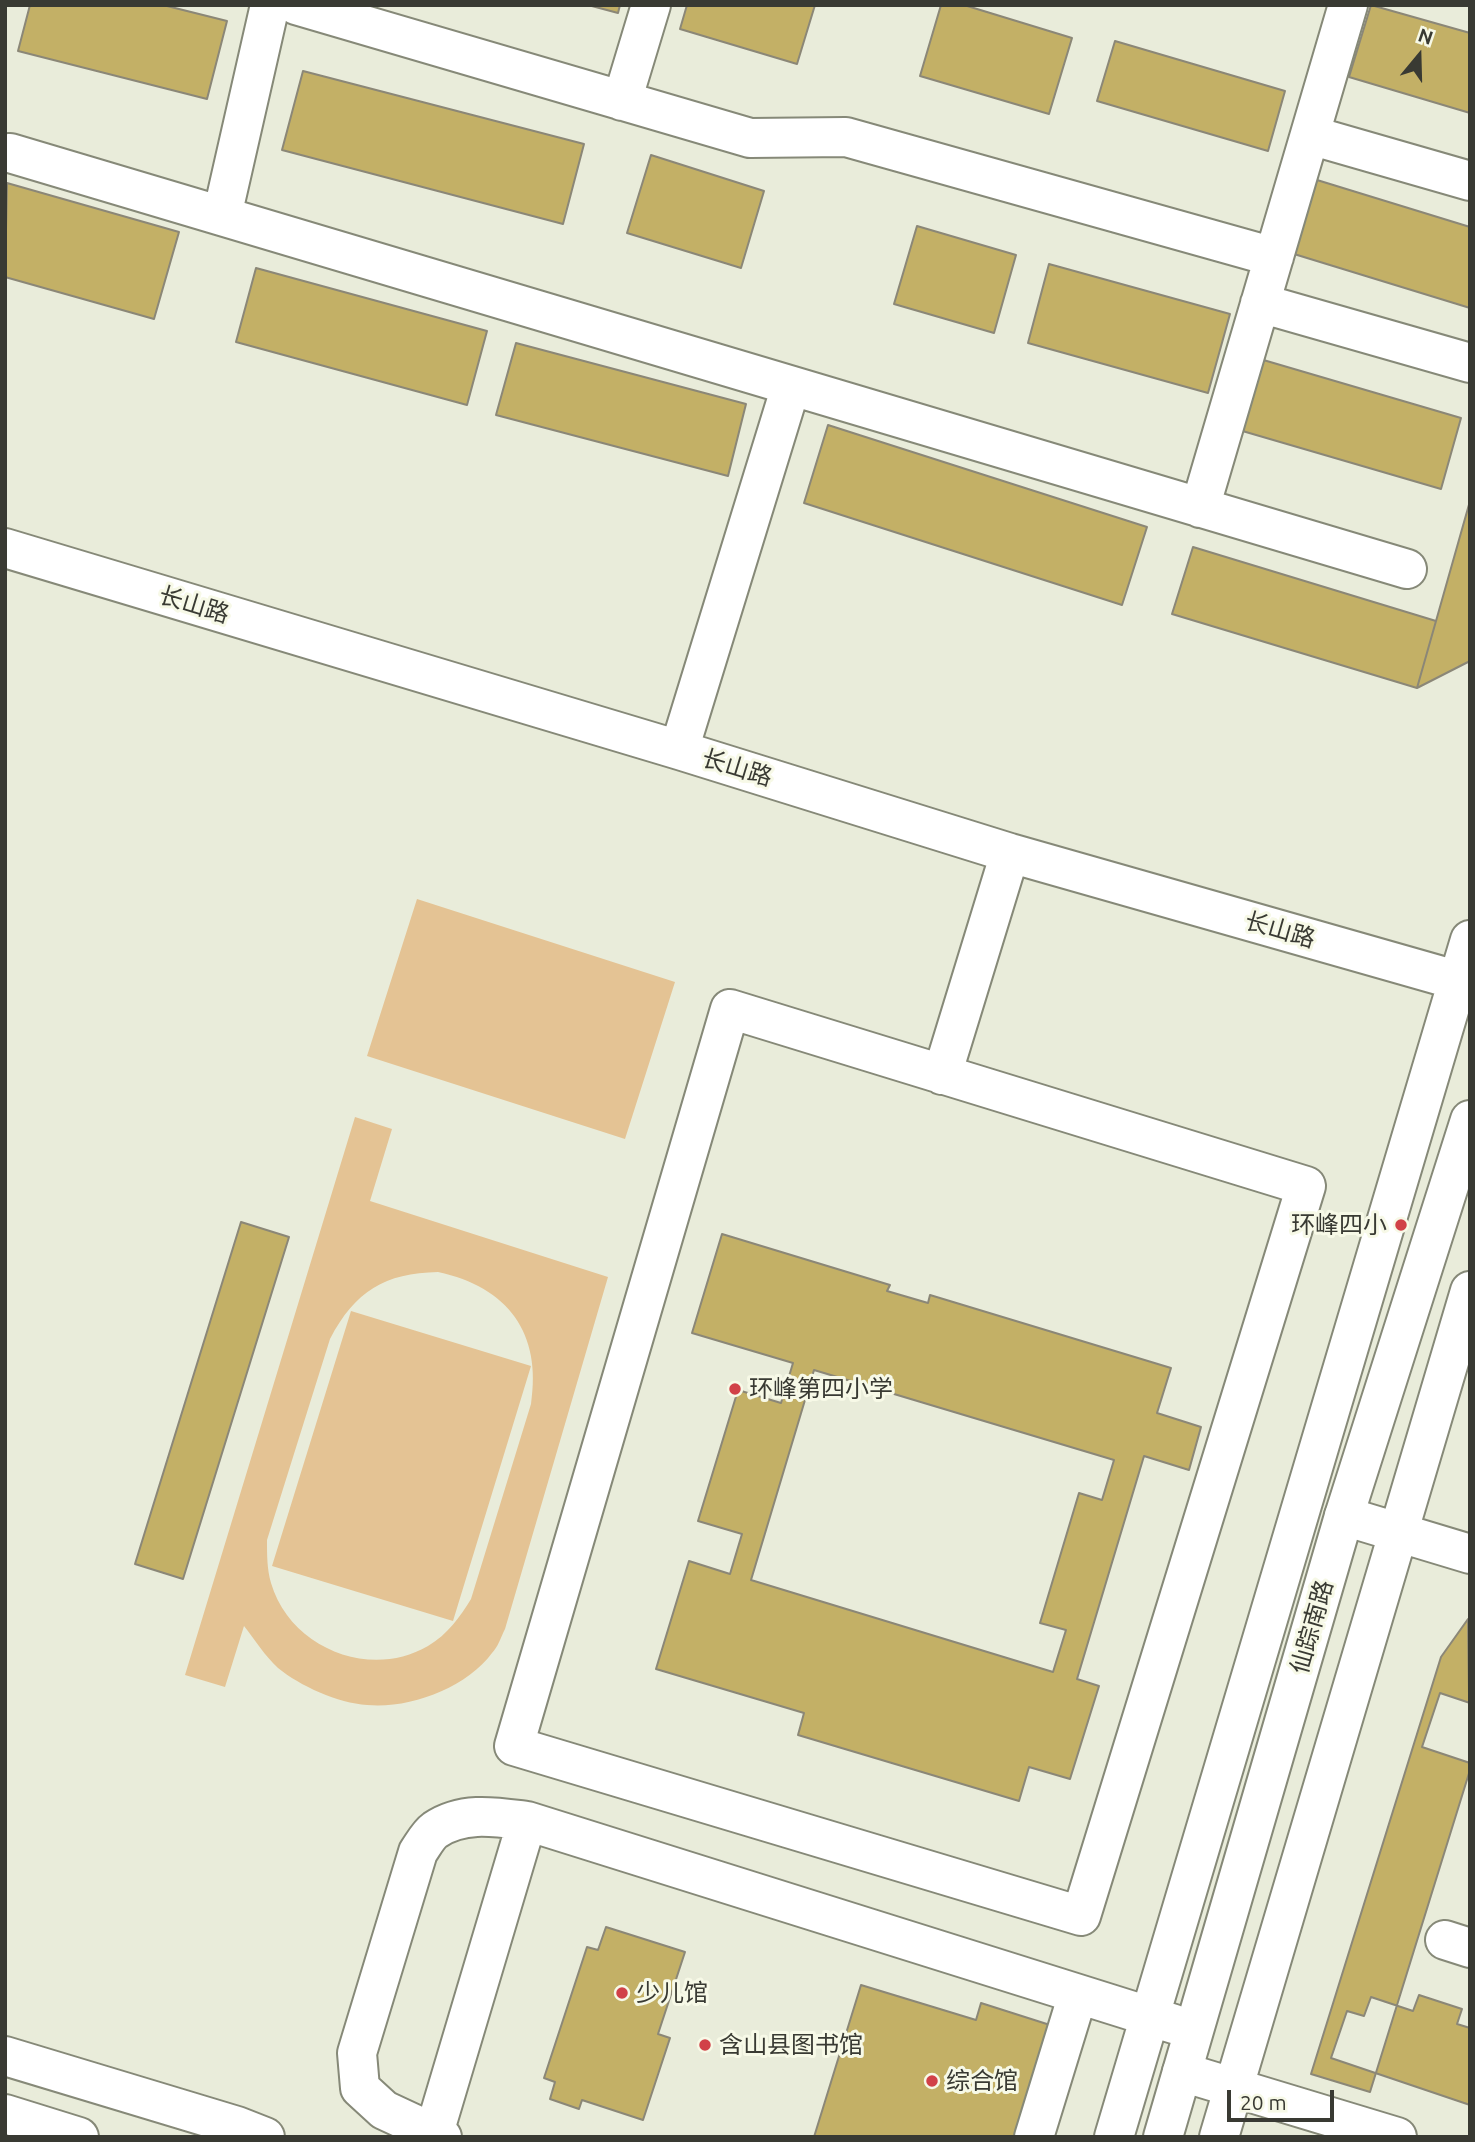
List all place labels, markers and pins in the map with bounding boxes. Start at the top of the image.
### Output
place label: 环峰四小 [1291,1211,1387,1239]
marker: 环峰四小 [1393,1217,1409,1233]
place label: 环峰第四小学 [749,1375,893,1403]
marker: 环峰第四小学 [727,1381,743,1397]
place label: 少儿馆 [636,1979,708,2007]
marker: 少儿馆 [614,1985,630,2001]
place label: 含山县图书馆 [719,2031,863,2059]
marker: 含山县图书馆 [697,2037,713,2053]
place label: 综合馆 [946,2067,1018,2095]
marker: 综合馆 [924,2073,940,2089]

